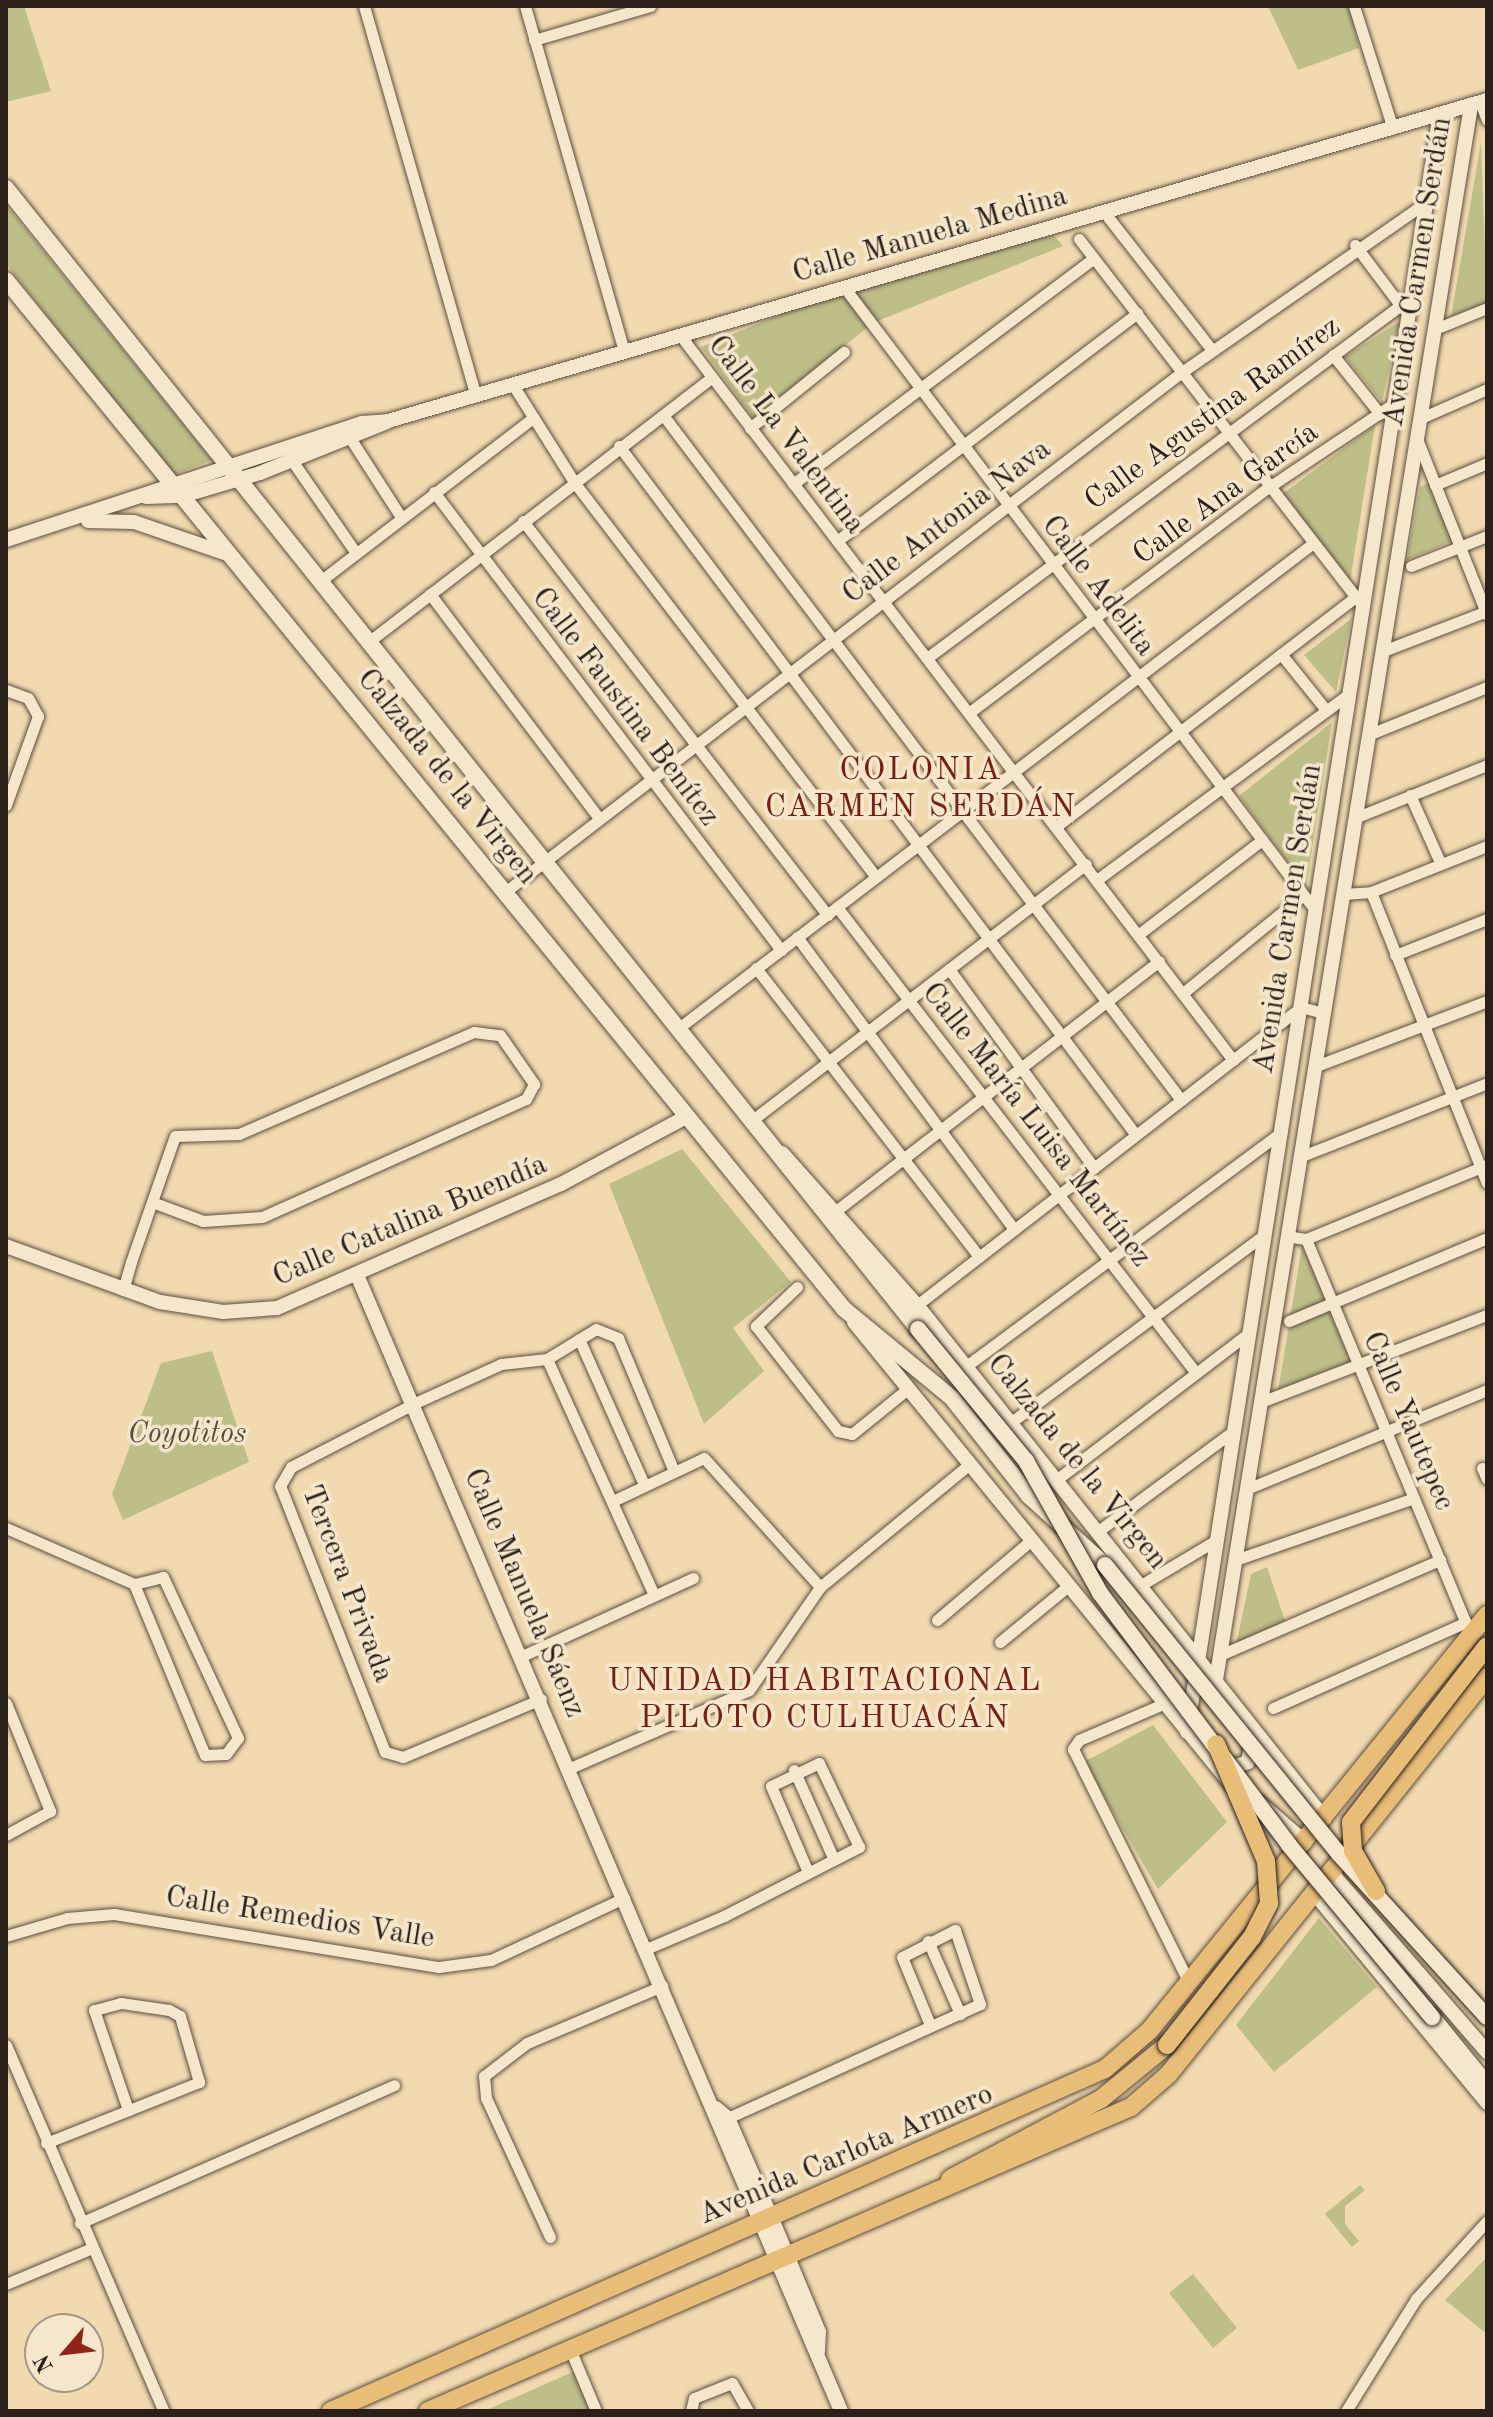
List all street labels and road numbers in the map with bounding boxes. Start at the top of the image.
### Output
street label: Avenida Carmen Serdán [1376,114,1460,430]
street label: Calle Manuela Medina [788,179,1072,291]
street label: Calle Agustina Ramírez [1078,309,1348,519]
street label: Calle La Valentina [699,328,873,542]
street label: Calle Ana García [1126,415,1326,573]
street label: Calle Antonia Nava [836,432,1058,612]
street label: Calle Adelita [1033,508,1163,664]
street label: Calle Faustina Benítez [523,580,727,834]
street label: Calzada de la Virgen [349,662,545,892]
street label: Avenida Carmen Serdán [1246,761,1330,1077]
street label: Calle María Luisa Martínez [914,975,1158,1275]
street label: Calle Catalina Buendía [267,1147,553,1295]
street label: Calle Yautepec [1354,1326,1462,1516]
street label: Calzada de la Virgen [979,1347,1175,1577]
street label: Calle Manuela Sáenz [455,1463,593,1723]
street label: Tercera Privada [293,1480,401,1688]
street label: Calle Remedios Valle [163,1879,437,1957]
street label: Avenida Carlota Armero [693,2077,999,2233]

